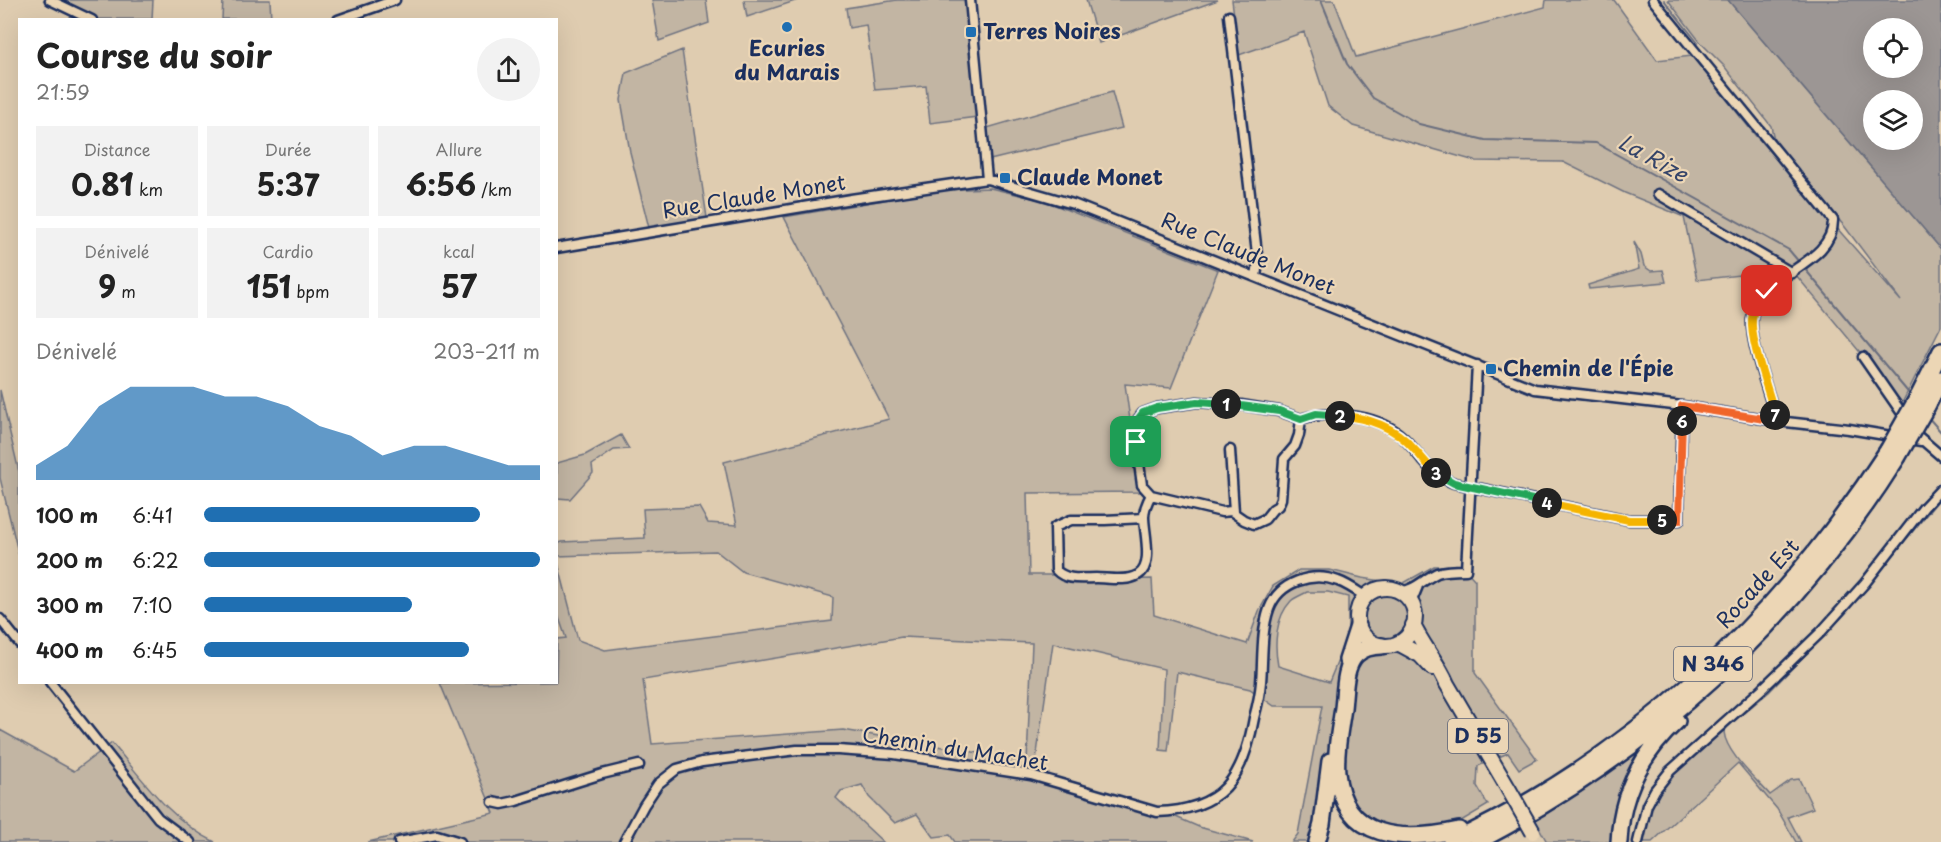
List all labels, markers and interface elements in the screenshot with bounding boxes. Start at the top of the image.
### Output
place label: Terres Noires [983,14,1121,46]
map controls [1863,18,1923,150]
button: locate [1863,18,1923,78]
marker: Ecuries du Marais [780,20,794,34]
marker: Terres Noires [964,25,978,39]
text: Course du soir [36,29,272,79]
place label: Ecuries du Marais [734,31,840,87]
button: share [477,38,540,101]
text: 21:59 [36,77,90,107]
button: layers [1863,90,1923,150]
water label: La Rize [1613,124,1695,190]
text: Distance [83,137,151,161]
text: Durée [265,137,311,161]
text: Allure [436,137,482,161]
place label: Claude Monet [1017,160,1163,192]
text: 0.81 [71,161,134,206]
text: 5:37 [257,161,320,206]
text: 6:56 [406,161,476,206]
street label: Rue Claude Monet [660,165,848,225]
marker: Claude Monet [998,171,1012,185]
text: km [134,177,163,201]
text: /km [476,177,512,201]
street label: Rue Claude Monet [1157,203,1341,302]
text: Dénivelé [85,239,149,263]
text: Cardio [263,239,313,263]
text: kcal [443,239,475,263]
text: 9 [98,263,116,308]
text: 151 [246,263,291,308]
text: 57 [441,263,477,308]
pin [1741,265,1792,316]
icon: check [1750,274,1783,307]
text: m [116,279,136,303]
text: bpm [291,279,330,303]
text: Dénivelé [36,336,117,366]
text: 203–211 m [433,336,540,366]
place label: Chemin de l'Épie [1503,351,1674,383]
marker: Chemin de l'Épie [1484,362,1498,376]
pin: 1 [1211,389,1241,419]
text: 1 [1222,392,1230,416]
pin: 7 [1760,400,1790,430]
pin: 2 [1325,401,1355,431]
text: 7 [1770,403,1780,427]
text: 2 [1334,404,1346,428]
pin: 6 [1667,406,1697,436]
text: 6 [1676,409,1688,433]
pin [1110,416,1161,467]
icon: arrive [1119,425,1152,458]
pin: 3 [1421,458,1451,488]
text: 3 [1431,461,1441,485]
pin: 4 [1532,488,1562,518]
text: 4 [1542,491,1552,515]
text: 100 m [36,500,98,530]
text: 6:41 [132,500,173,530]
pin: 5 [1647,505,1677,535]
text: 5 [1657,508,1667,532]
street label: Rocade Est [1707,530,1806,635]
text: 200 m [36,545,103,575]
text: 6:22 [132,545,179,575]
text: 300 m [36,590,104,620]
text: 7:10 [132,590,172,620]
text: 400 m [36,635,104,665]
text: 6:45 [132,635,177,665]
road number: N 346 [1674,647,1752,681]
street label: Chemin du Machet [860,717,1051,778]
road number: D 55 [1448,719,1508,753]

